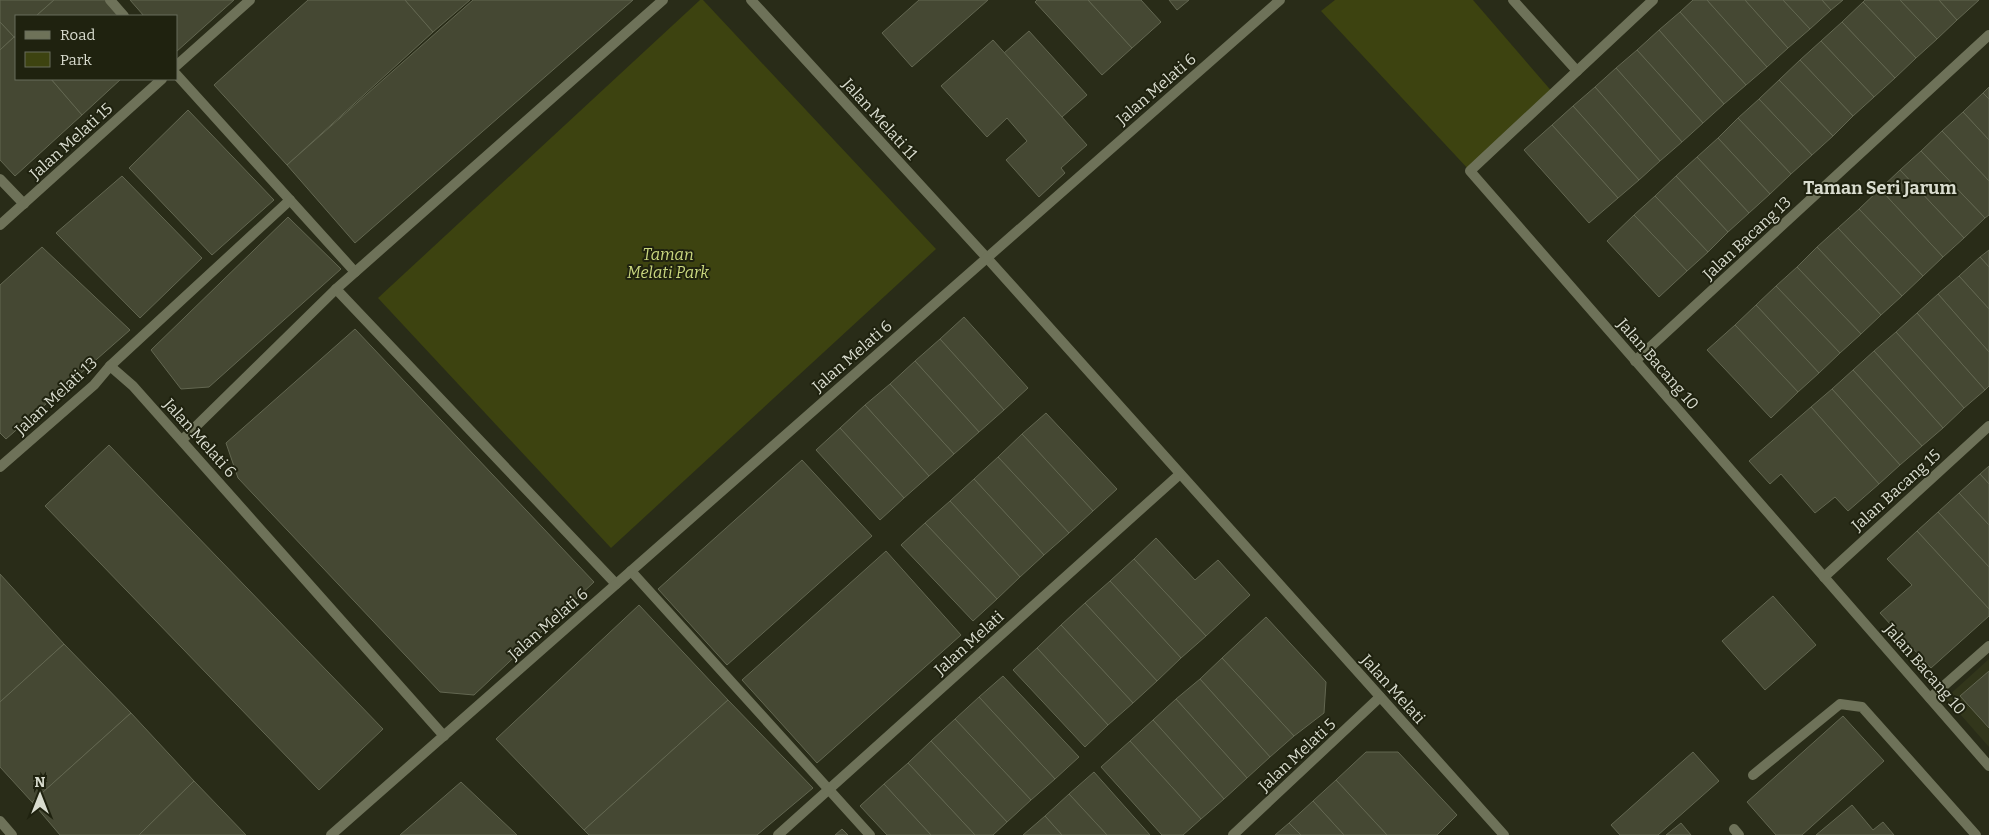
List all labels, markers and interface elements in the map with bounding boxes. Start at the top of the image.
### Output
legend [15,15,178,80]
text: Road [60,26,95,44]
street label: Jalan Melati 6 [1112,49,1200,129]
text: Park [60,51,92,69]
street label: Jalan Melati 11 [838,74,922,164]
street label: Jalan Melati 15 [25,99,116,184]
district label: Taman Seri Jarum [1803,177,1957,199]
street label: Jalan Bacang 13 [1698,192,1795,284]
park label: Taman Melati Park [627,245,709,282]
street label: Jalan Bacang 10 [1613,314,1703,413]
street label: Jalan Melati 6 [808,316,896,396]
street label: Jalan Melati 13 [10,353,101,440]
street label: Jalan Melati 6 [159,394,240,481]
street label: Jalan Bacang 15 [1847,445,1944,535]
street label: Jalan Melati 6 [504,584,592,664]
street label: Jalan Melati [930,607,1008,680]
street label: Jalan Bacang 10 [1880,619,1970,718]
street label: Jalan Melati [1356,650,1429,728]
street label: Jalan Melati 5 [1254,715,1339,796]
north arrow [15,770,65,820]
text: N [35,774,46,791]

